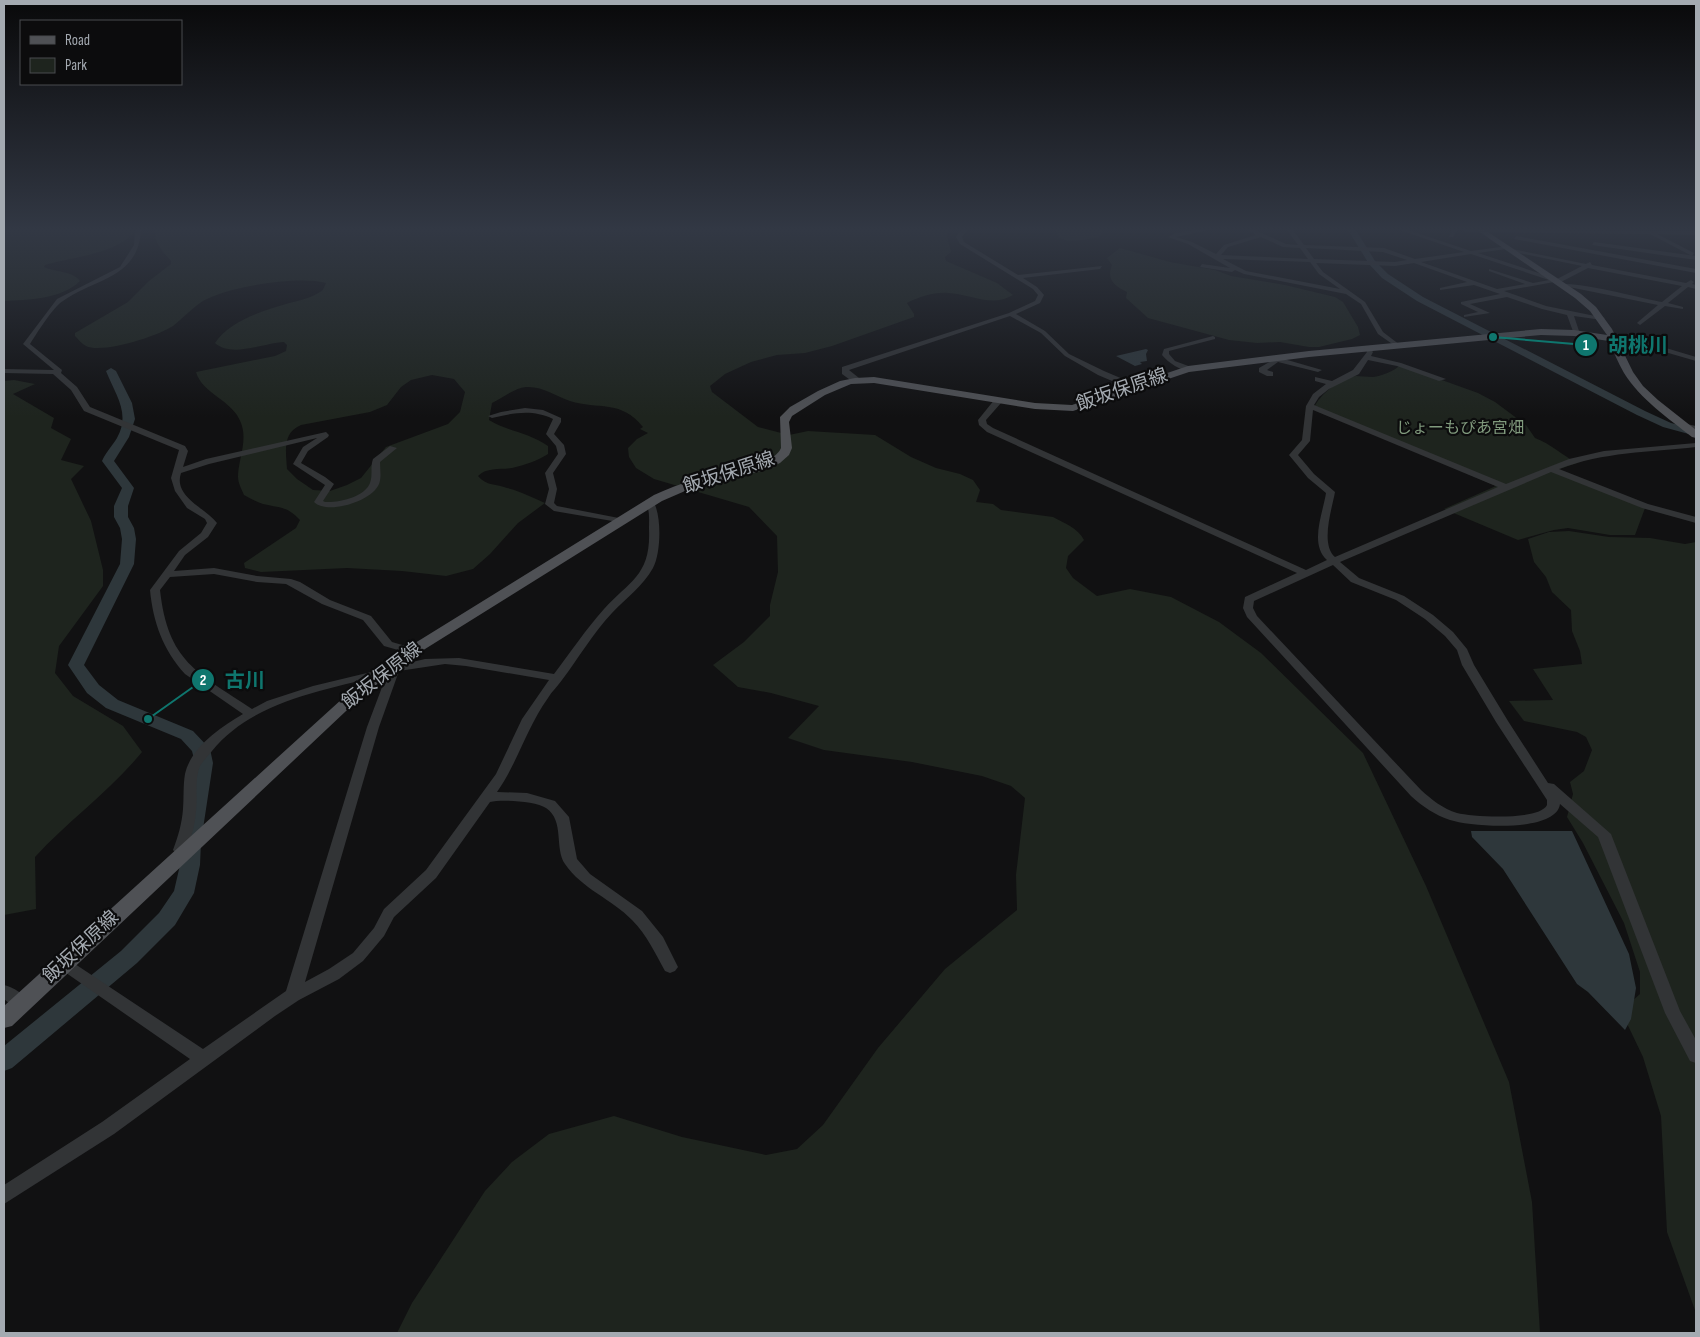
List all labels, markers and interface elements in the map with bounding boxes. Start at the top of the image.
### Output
legend [20,20,182,85]
text: Road [65,31,90,50]
text: Park [65,56,87,75]
callout: 胡桃川 [1573,327,1678,362]
text: 胡桃川 [1608,334,1668,358]
text: 1 [1583,336,1589,355]
street label: 飯坂保原線 [1073,364,1171,416]
park label: じょーもぴあ宮畑 [1396,419,1524,438]
street label: 飯坂保原線 [680,447,778,499]
street label: 飯坂保原線 [337,638,427,714]
callout: 古川 [190,662,275,697]
text: 古川 [225,669,265,693]
text: 2 [200,671,206,690]
street label: 飯坂保原線 [38,906,124,988]

